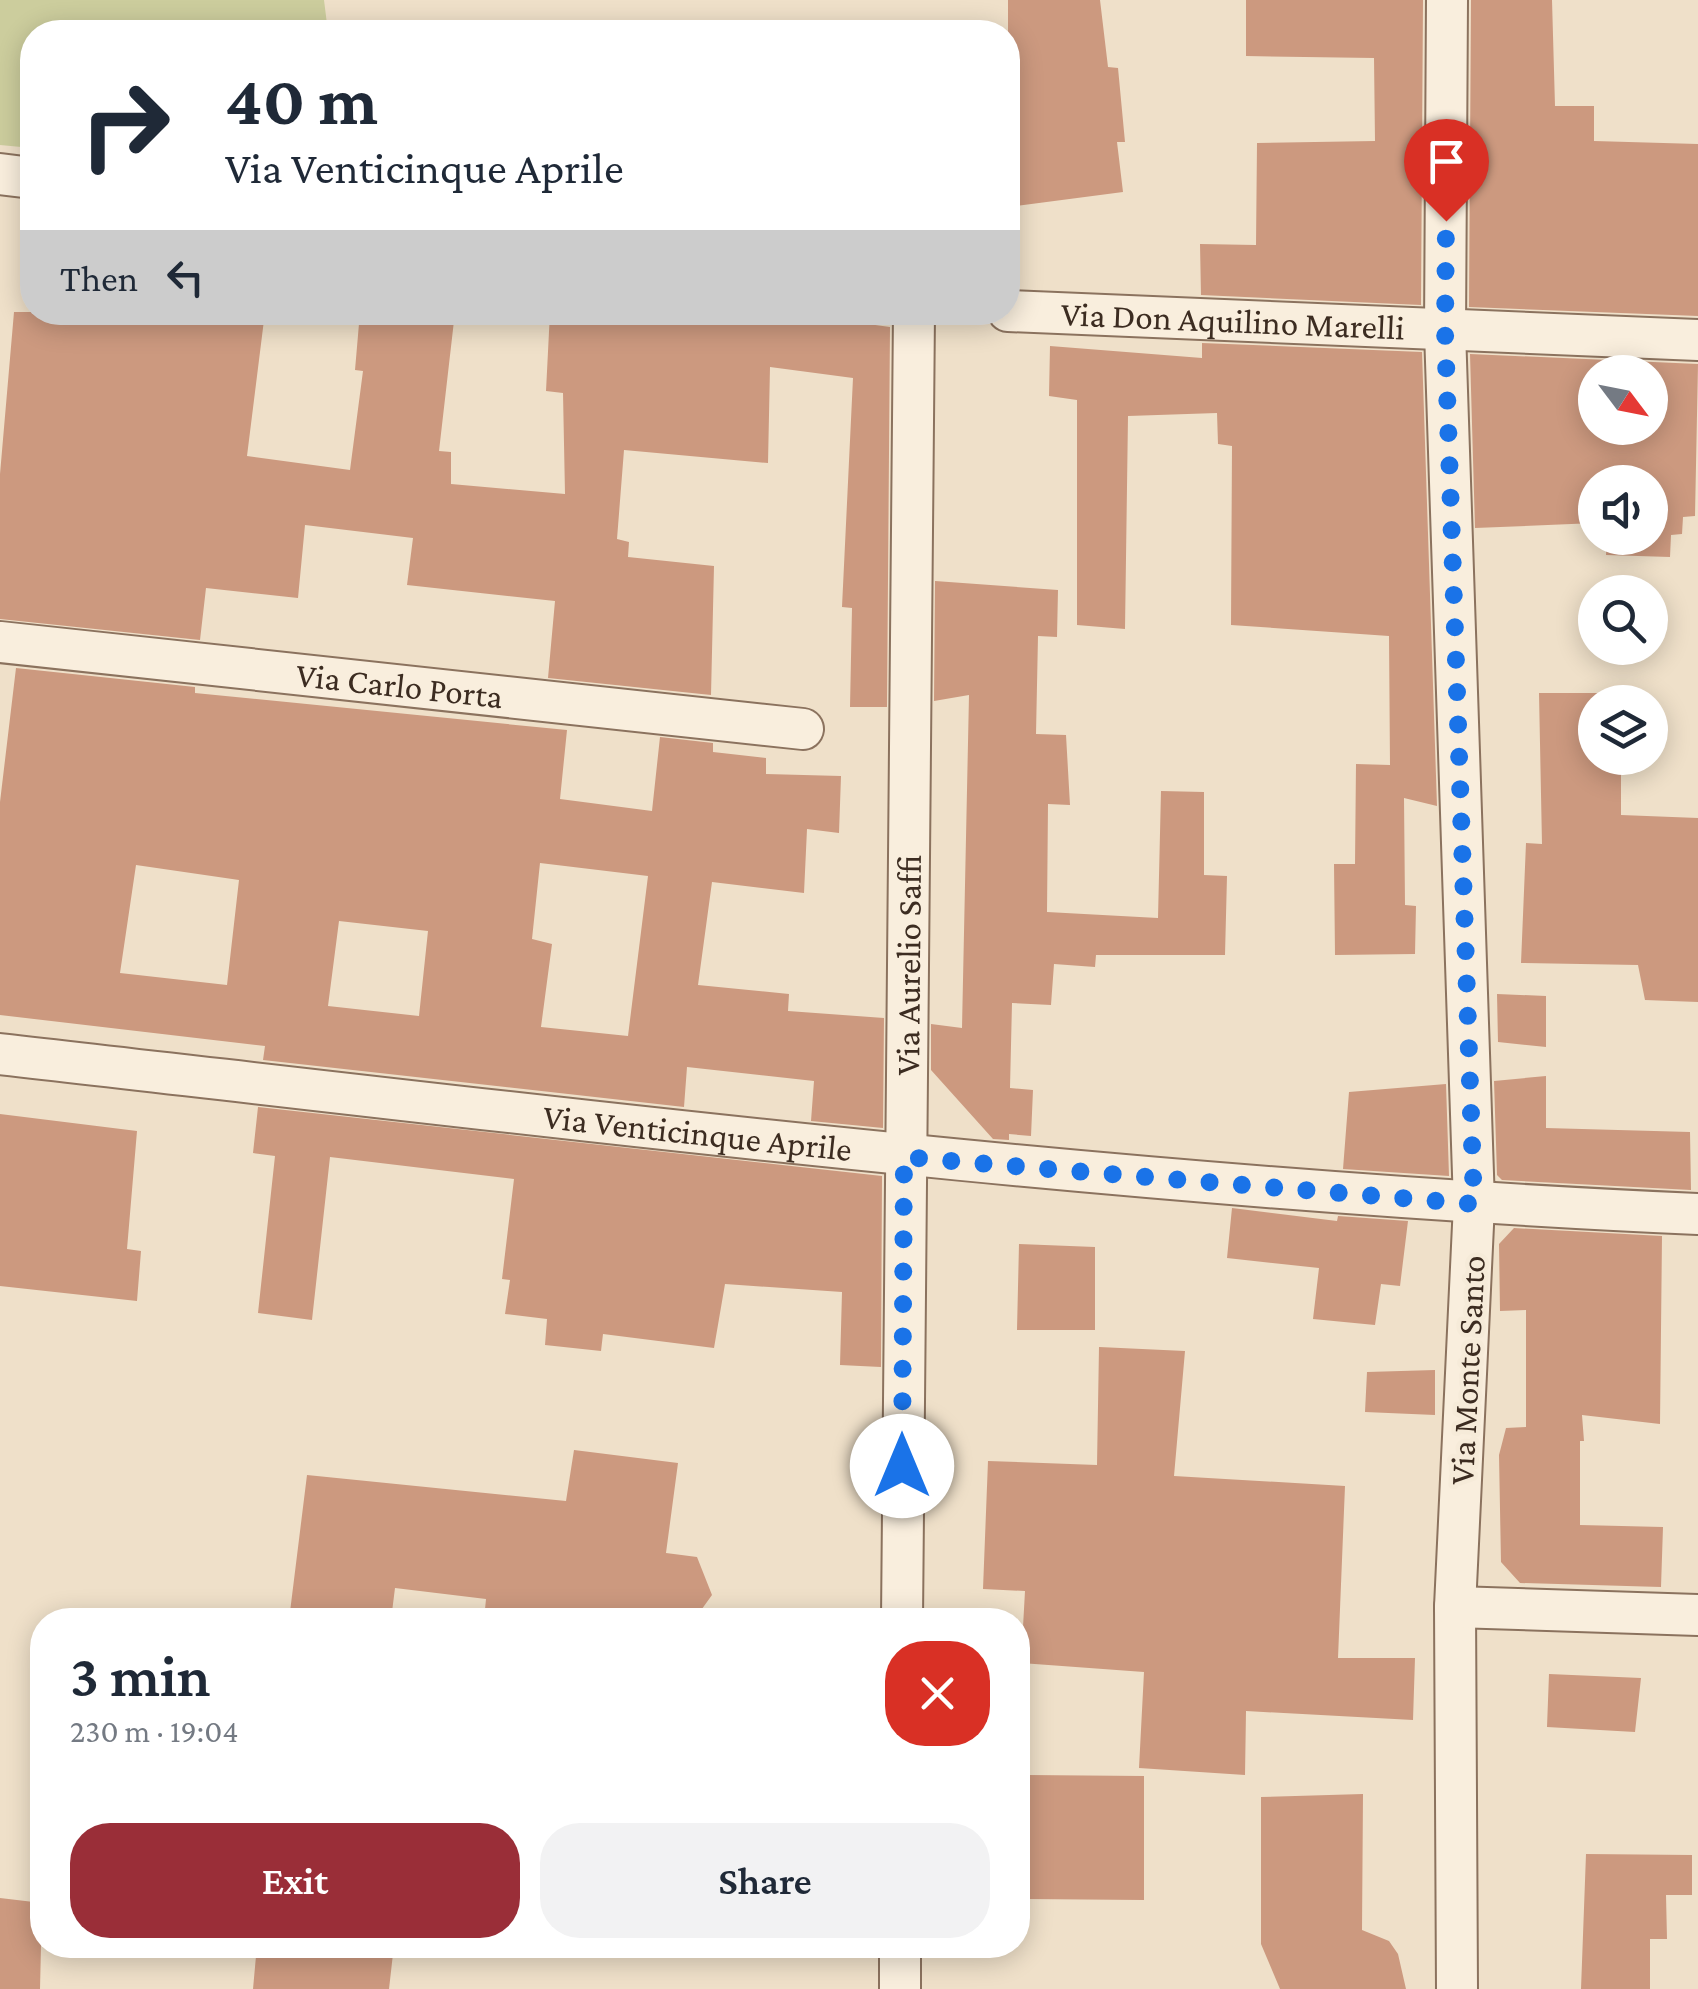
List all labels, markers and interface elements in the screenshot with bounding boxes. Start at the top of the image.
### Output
icon: right [60,60,190,190]
text: 40 m [225,61,378,139]
pin [1404,119,1489,222]
icon: arrive [1419,134,1474,189]
text: Via Venticinque Aprile [225,143,624,193]
icon: left [158,250,213,305]
text: Then [60,257,138,299]
street label: Via Don Aquilino Marelli [1060,294,1405,348]
north arrow [1578,355,1668,445]
map controls [1578,355,1668,775]
button: sound [1578,465,1668,555]
button: search [1578,575,1668,665]
street label: Via Carlo Porta [294,655,505,716]
button: layers [1578,685,1668,775]
street label: Via Aurelio Saffi [888,855,929,1075]
street label: Via Venticinque Aprile [541,1097,854,1169]
street label: Via Monte Santo [1442,1254,1493,1486]
position arrow [850,1414,954,1518]
button: close [885,1641,990,1746]
text: 3 min [70,1642,211,1709]
text: 230 m · 19:04 [70,1713,239,1749]
button: Exit [70,1823,520,1938]
button: Share [540,1823,990,1938]

